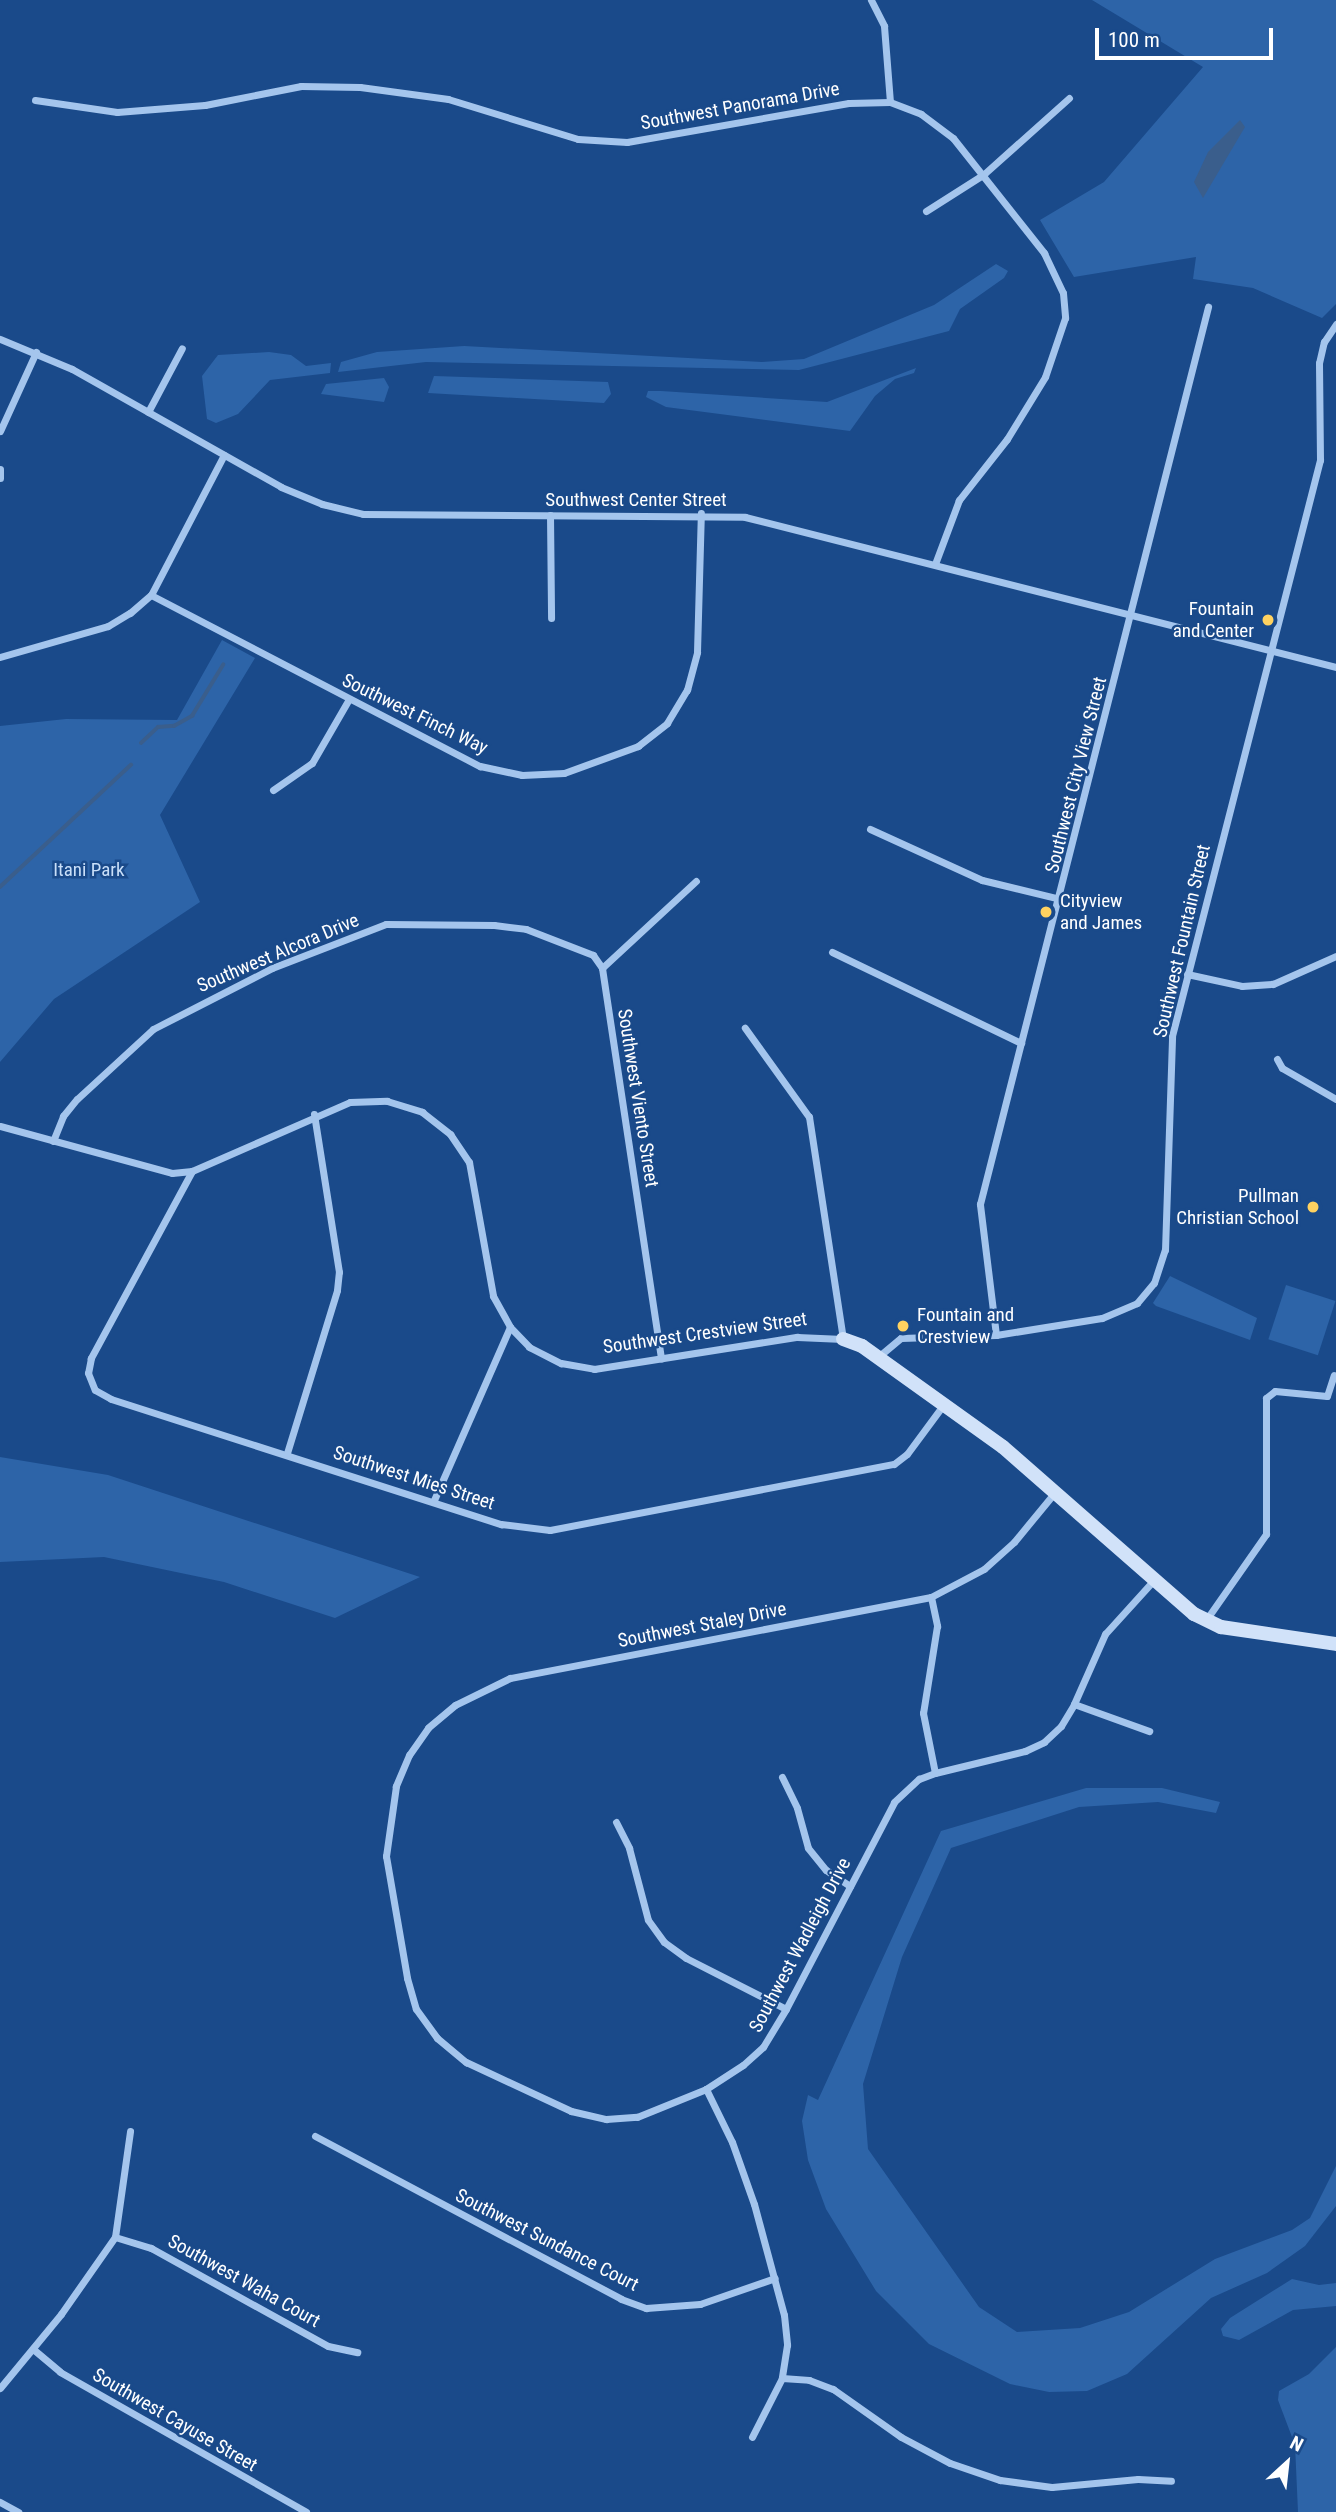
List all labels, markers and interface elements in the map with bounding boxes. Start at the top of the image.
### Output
scale bar [1098,14,1276,58]
text: 100 m [1108,28,1160,52]
street label: Southwest Panorama Drive [639,77,841,135]
street label: Southwest Center Street [545,489,727,511]
place label: Fountain and Center [1173,598,1254,642]
marker: Fountain and Center [1260,612,1276,628]
street label: Southwest Finch Way [338,669,492,759]
street label: Southwest City View Street [1041,675,1111,875]
street label: Southwest Fountain Street [1149,842,1215,1040]
park label: Itani Park [53,859,125,881]
place label: Cityview and James [1060,890,1142,934]
marker: Cityview and James [1038,904,1054,920]
street label: Southwest Alcora Drive [194,909,362,997]
street label: Southwest Viento Street [613,1007,663,1189]
place label: Pullman Christian School [1176,1185,1299,1229]
marker: Pullman Christian School [1305,1199,1321,1215]
place label: Fountain and Crestview [917,1304,1014,1348]
street label: Southwest Crestview Street [602,1307,808,1359]
marker: Fountain and Crestview [895,1318,911,1334]
street label: Southwest Mies Street [330,1441,498,1515]
street label: Southwest Staley Drive [616,1597,788,1653]
street label: Southwest Wadleigh Drive [744,1854,856,2036]
street label: Southwest Sundance Court [452,2184,642,2296]
street label: Southwest Waha Court [164,2230,324,2332]
street label: Southwest Cayuse Street [89,2363,261,2477]
north arrow [1252,2428,1322,2498]
text: N [1286,2431,1307,2457]

